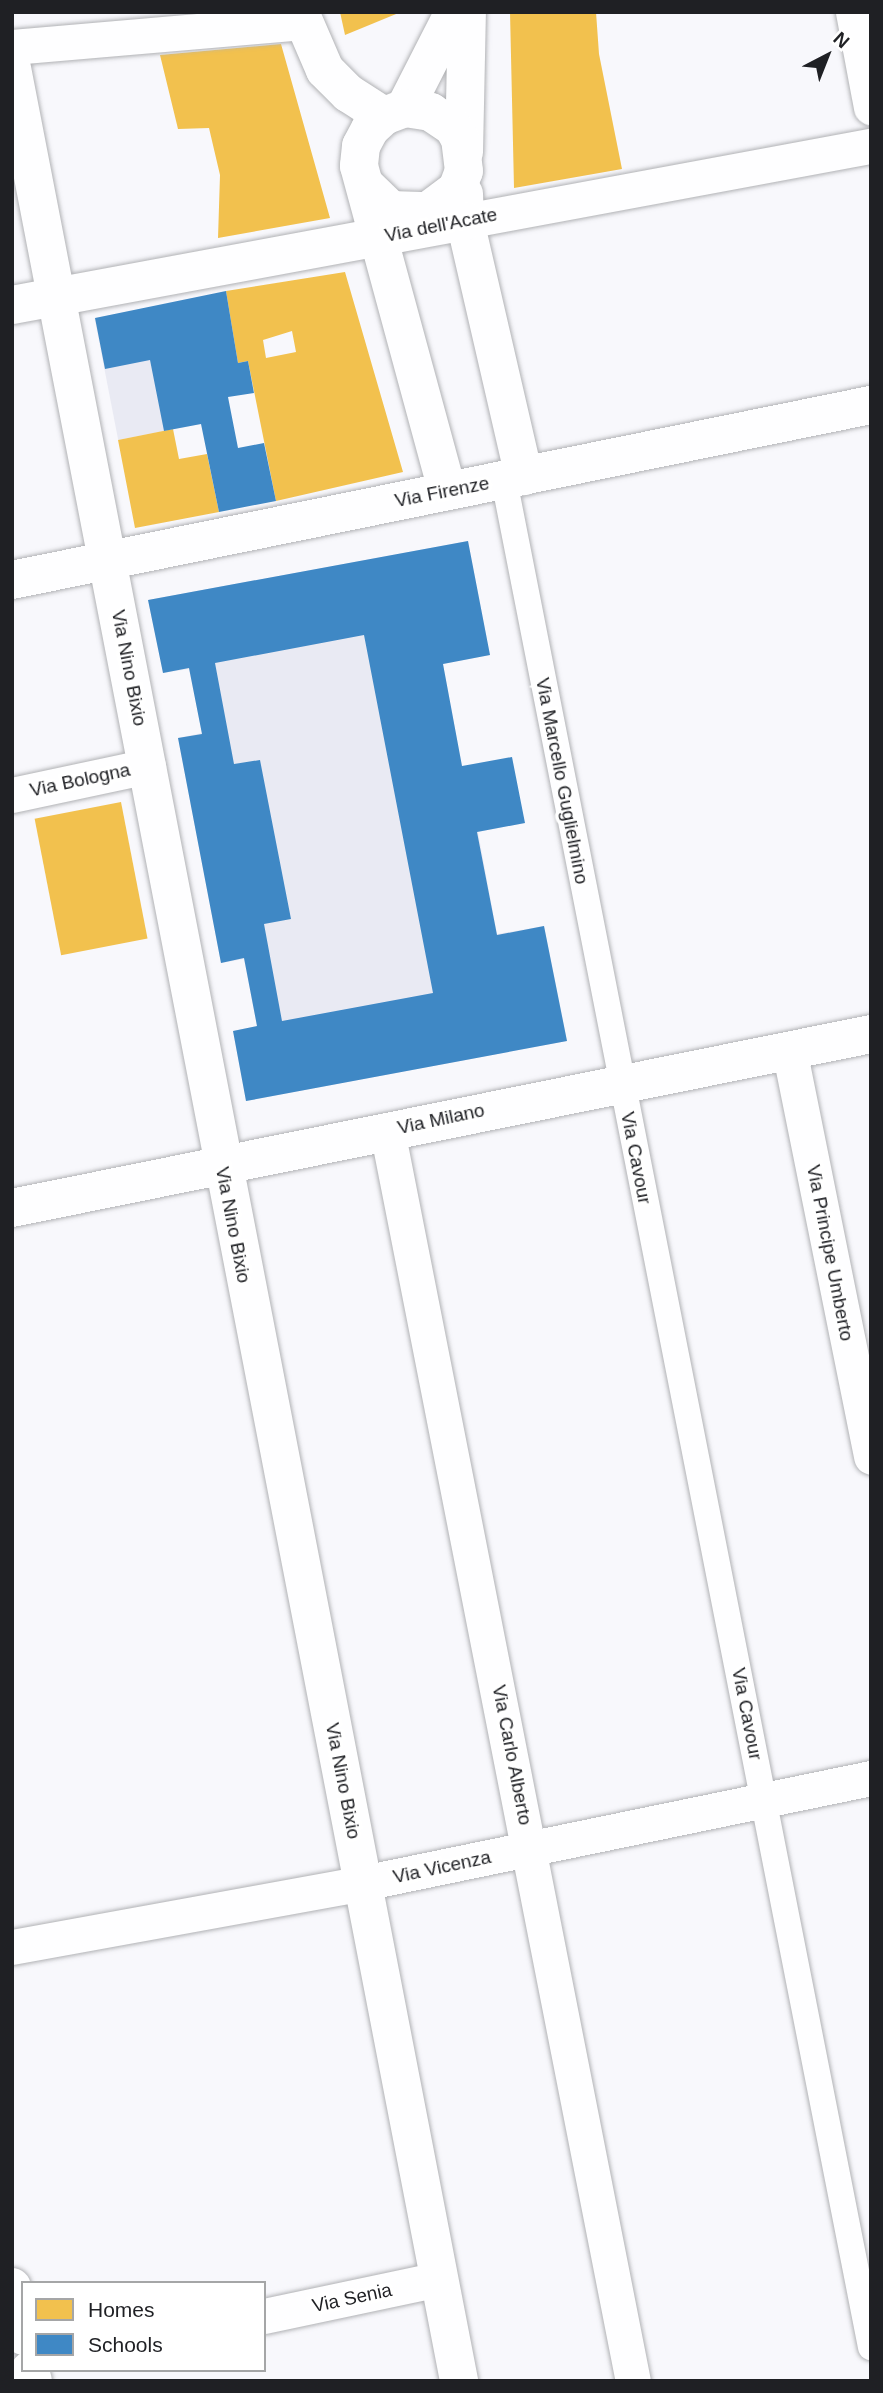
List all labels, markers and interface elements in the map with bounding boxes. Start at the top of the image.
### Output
north arrow [792,21,862,91]
text: N [829,28,854,52]
street label: Via dell'Acate [383,203,499,247]
street label: Via Firenze [393,472,491,512]
street label: Via Nino Bixio [107,608,151,728]
street label: Via Marcello Guglielmino [531,676,593,886]
street label: Via Bologna [28,758,132,802]
street label: Via Milano [395,1099,487,1139]
street label: Via Cavour [616,1110,656,1206]
street label: Via Principe Umberto [802,1163,858,1343]
street label: Via Nino Bixio [211,1165,255,1285]
street label: Via Cavour [727,1666,767,1762]
street label: Via Carlo Alberto [487,1683,537,1827]
street label: Via Nino Bixio [321,1721,365,1841]
street label: Via Vicenza [391,1845,493,1889]
street label: Via Senia [310,2278,394,2318]
legend [21,2281,266,2372]
text: Homes [88,2298,155,2321]
text: Schools [88,2333,163,2356]

